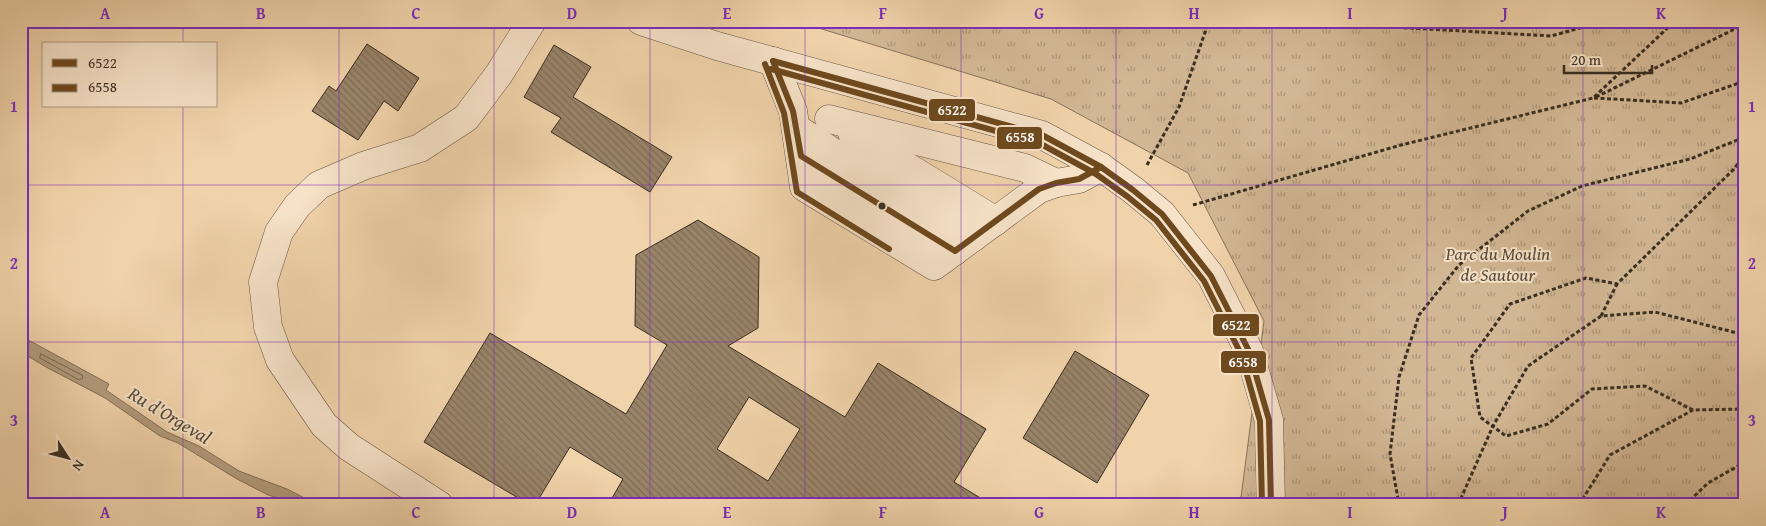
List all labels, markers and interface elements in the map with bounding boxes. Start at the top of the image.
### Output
text: A [100,1,111,25]
text: B [256,1,266,25]
text: C [411,1,421,25]
text: D [567,1,577,25]
text: E [723,1,732,25]
text: F [879,1,887,25]
text: G [1034,1,1044,25]
text: H [1188,1,1200,25]
text: I [1347,1,1353,25]
text: J [1499,1,1508,25]
text: K [1656,1,1667,25]
legend [42,42,218,108]
scale bar [1564,42,1651,74]
text: 20 m [1571,49,1602,70]
text: 6522 [88,52,117,73]
text: 6558 [88,76,117,97]
text: 1 [10,94,18,118]
text: 1 [1748,94,1756,118]
line badge: 6522 [928,98,976,122]
text: 6522 [937,100,967,120]
line badge: 6558 [996,126,1043,150]
text: 6558 [1005,127,1035,147]
unlabelled marker [877,201,887,211]
park label: Parc du Moulin de Sautour [1445,240,1550,288]
text: 2 [10,251,18,275]
text: 2 [1748,251,1756,275]
line badge: 6522 [1212,313,1260,337]
text: 6522 [1221,315,1251,335]
line badge: 6558 [1220,350,1267,374]
text: 6558 [1228,352,1258,372]
water label: Ru d'Orgeval [122,379,217,451]
text: 3 [10,408,18,432]
text: 3 [1748,408,1756,432]
north arrow [42,434,92,484]
text: N [67,456,89,476]
text: A [100,500,111,524]
text: B [256,500,266,524]
text: C [411,500,421,524]
text: D [567,500,577,524]
text: E [723,500,732,524]
text: F [879,500,887,524]
text: G [1034,500,1044,524]
text: H [1188,500,1200,524]
text: I [1347,500,1353,524]
text: J [1499,500,1508,524]
text: K [1656,500,1667,524]

